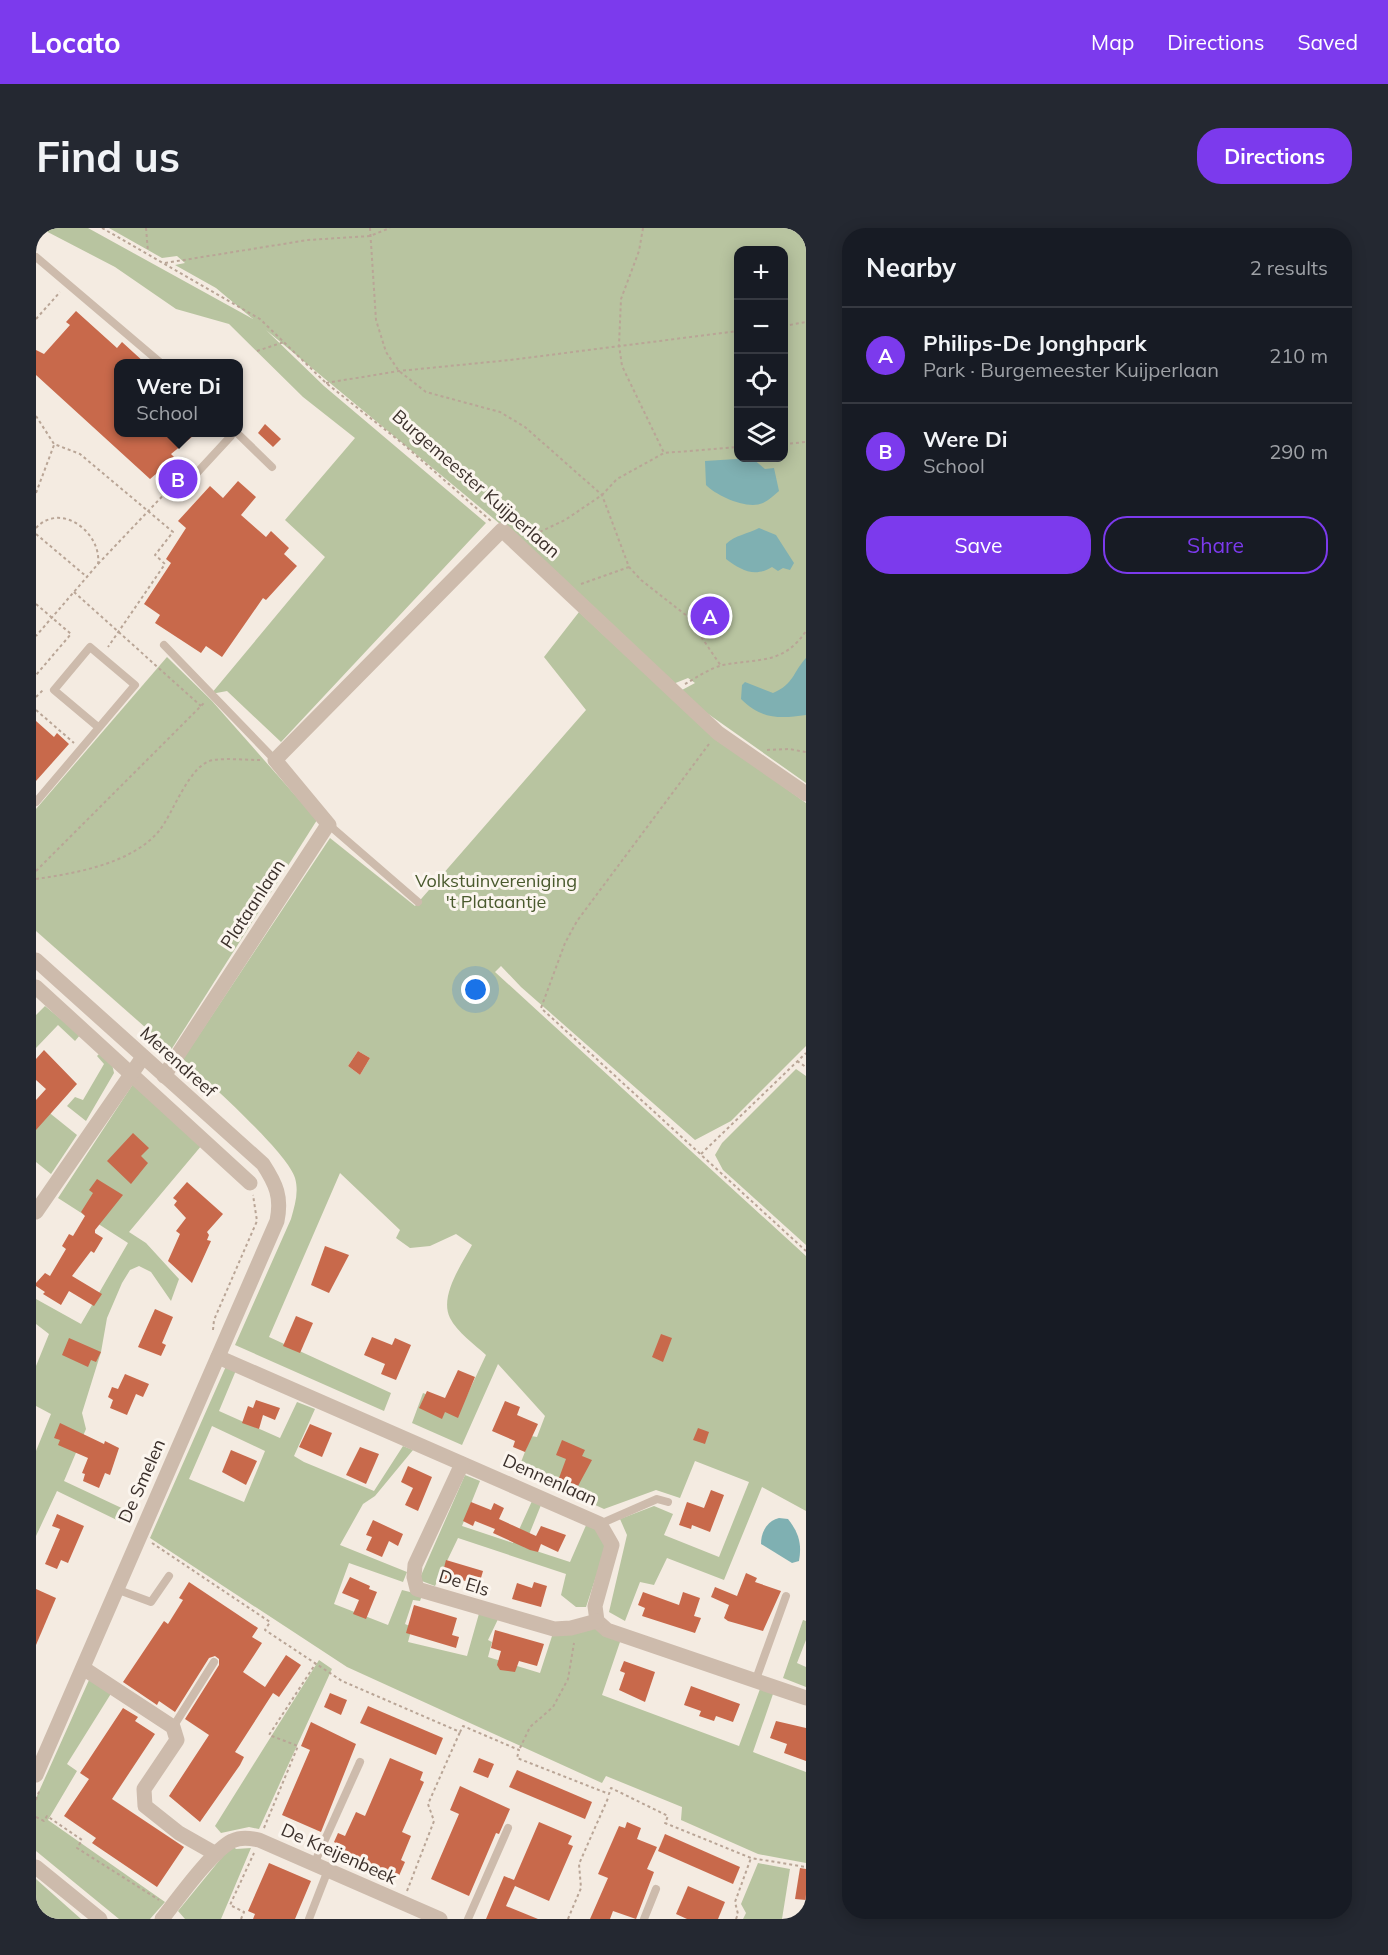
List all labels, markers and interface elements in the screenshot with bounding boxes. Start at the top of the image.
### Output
text: Locato [30,25,121,60]
text: Map [1091,29,1134,55]
text: Directions [1167,29,1264,55]
text: Saved [1297,29,1358,55]
button: Directions [1197,128,1352,184]
text: Find us [36,130,180,183]
map controls [734,246,788,462]
button: + [734,246,788,300]
text: Nearby [866,251,956,284]
text: 2 results [1250,255,1328,280]
button: − [734,300,788,354]
text: Philips-De Jonghpark [923,329,1147,357]
text: A [878,343,893,368]
text: 210 m [1269,343,1328,368]
button: locate [734,354,788,408]
text: Park · Burgemeester Kuijperlaan [923,357,1219,382]
popup [114,359,243,437]
text: Were Di [136,372,221,400]
text: School [136,400,198,425]
street label: Burgemeester Kuijperlaan [388,404,565,563]
button: layers [734,408,788,462]
text: Were Di [923,425,1007,453]
text: B [879,439,892,464]
text: 290 m [1269,439,1328,464]
text: School [923,453,985,478]
pin: B [158,456,198,502]
button: Save [866,516,1091,574]
button: Share [1103,516,1328,574]
pin: A [690,594,730,638]
street label: Plataanlaan [215,855,290,953]
park label: Volkstuinvereniging 't Plataantje [415,869,577,913]
your location [461,975,490,1004]
street label: Merendreef [135,1021,222,1103]
street label: De Smelen [113,1435,170,1526]
street label: Dennenlaan [499,1448,601,1511]
street label: De Els [436,1564,492,1601]
street label: De Kreijenbeek [278,1818,401,1890]

